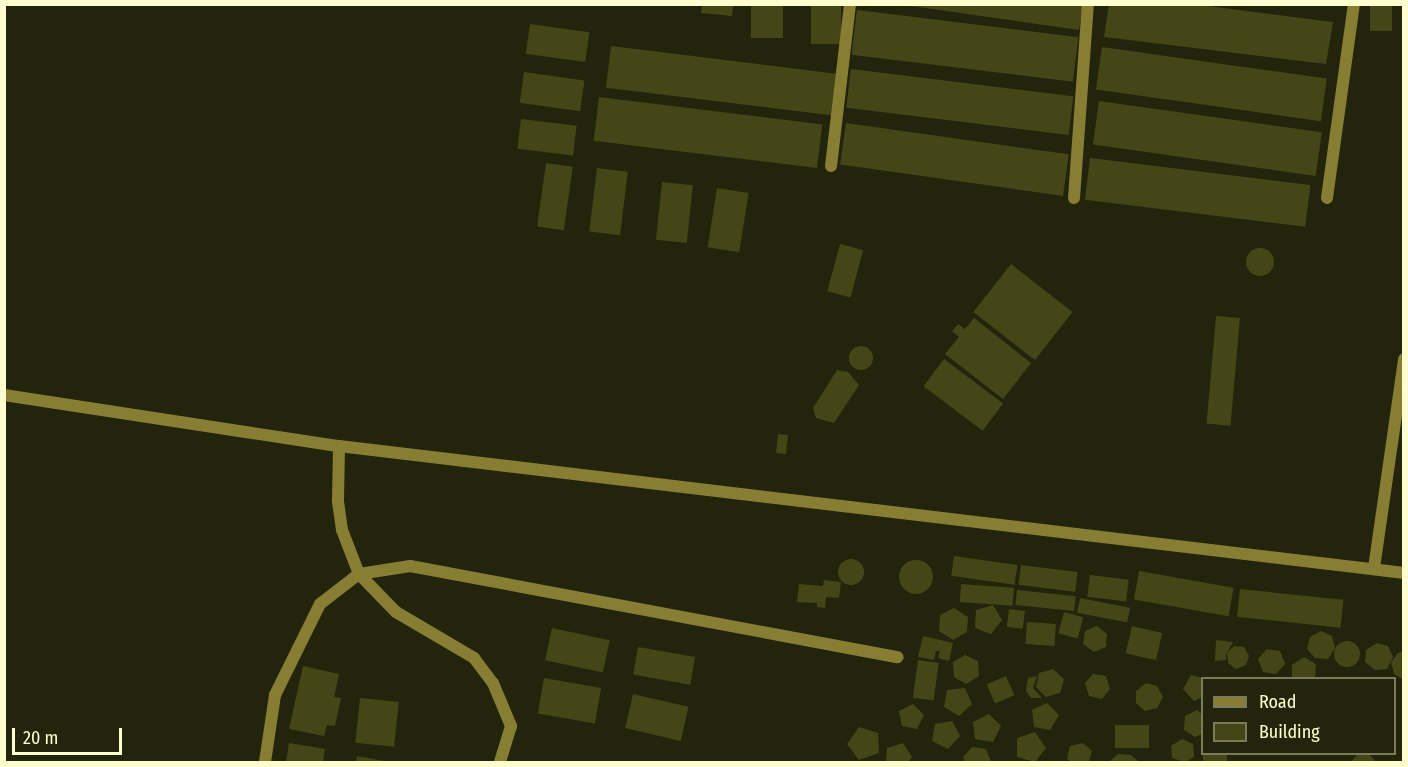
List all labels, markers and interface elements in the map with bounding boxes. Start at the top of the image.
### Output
legend [1201,677,1396,755]
text: Road [1259,691,1296,713]
scale bar [15,716,124,754]
text: Building [1259,721,1320,743]
text: 20 m [23,727,58,749]

